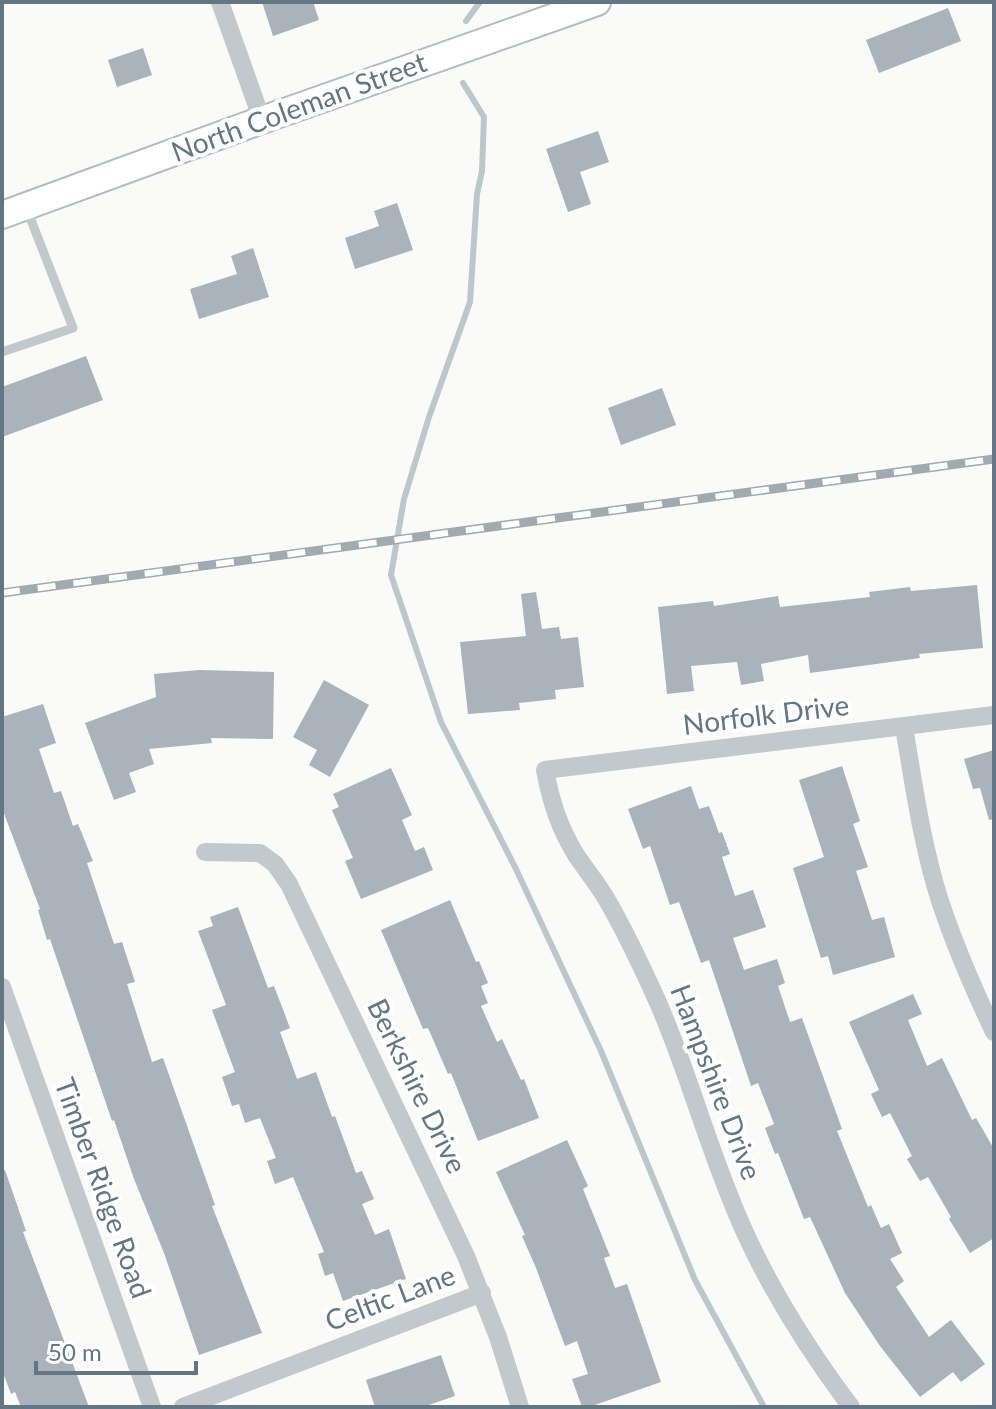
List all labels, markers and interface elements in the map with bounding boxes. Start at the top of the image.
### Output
street label: North Coleman Street [166,44,431,168]
street label: Norfolk Drive [681,687,851,741]
street label: Hampshire Drive [664,979,770,1184]
street label: Berkshire Drive [361,993,475,1178]
street label: Timber Ridge Road [48,1073,160,1302]
street label: Celtic Lane [320,1257,459,1337]
scale bar [36,1325,196,1375]
text: 50 m [48,1337,102,1366]

